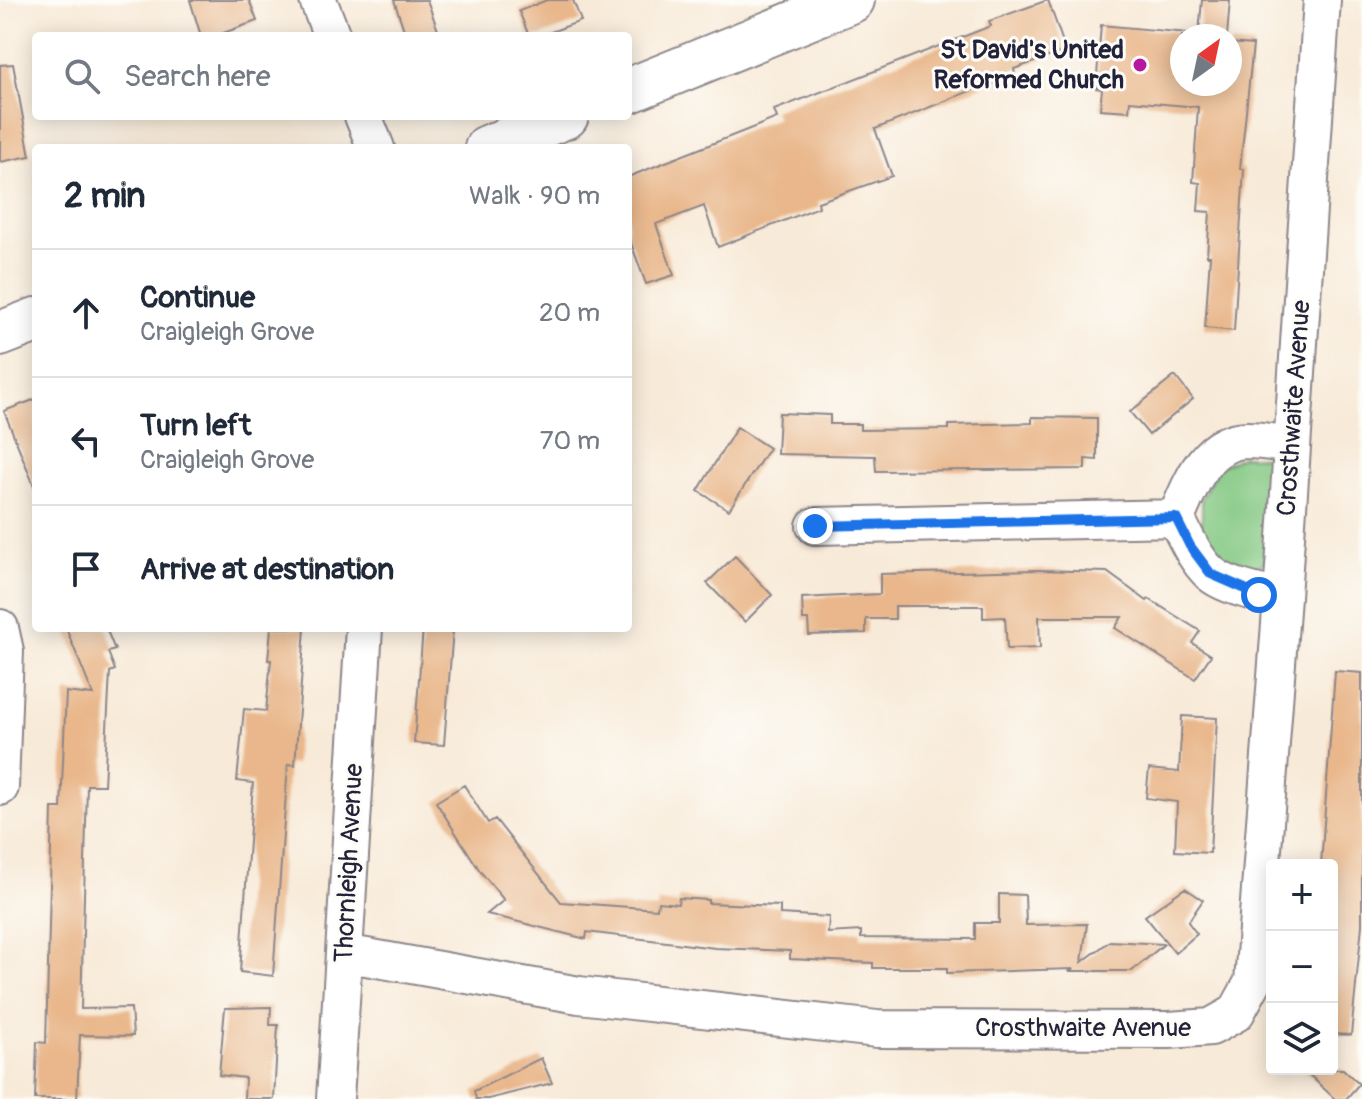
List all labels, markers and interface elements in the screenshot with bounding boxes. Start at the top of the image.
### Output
north arrow [1170,24,1242,96]
search box [32,32,632,120]
place label: St David's United Reformed Church [934,34,1124,96]
icon: search [60,54,104,98]
marker: St David's United Reformed Church [1131,56,1149,74]
text: Search here [124,58,271,95]
text: 2 min [64,175,146,218]
text: Walk · 90 m [469,180,600,212]
text: Continue [140,279,255,316]
icon: ahead [64,291,108,335]
text: 20 m [539,297,600,329]
street label: Crosthwaite Avenue [1270,299,1318,517]
text: Craigleigh Grove [140,316,314,348]
text: Turn left [140,407,251,444]
icon: left [64,419,108,463]
text: 70 m [540,425,600,457]
text: Craigleigh Grove [140,444,314,476]
route end [797,508,833,544]
icon: arrive [64,547,108,591]
text: Arrive at destination [140,551,394,588]
route start [1241,577,1277,613]
street label: Thornleigh Avenue [328,762,370,963]
map controls [1266,859,1338,1075]
button: + [1266,859,1338,931]
button: − [1266,931,1338,1003]
button: layers [1266,1003,1338,1075]
street label: Crosthwaite Avenue [975,1012,1191,1044]

